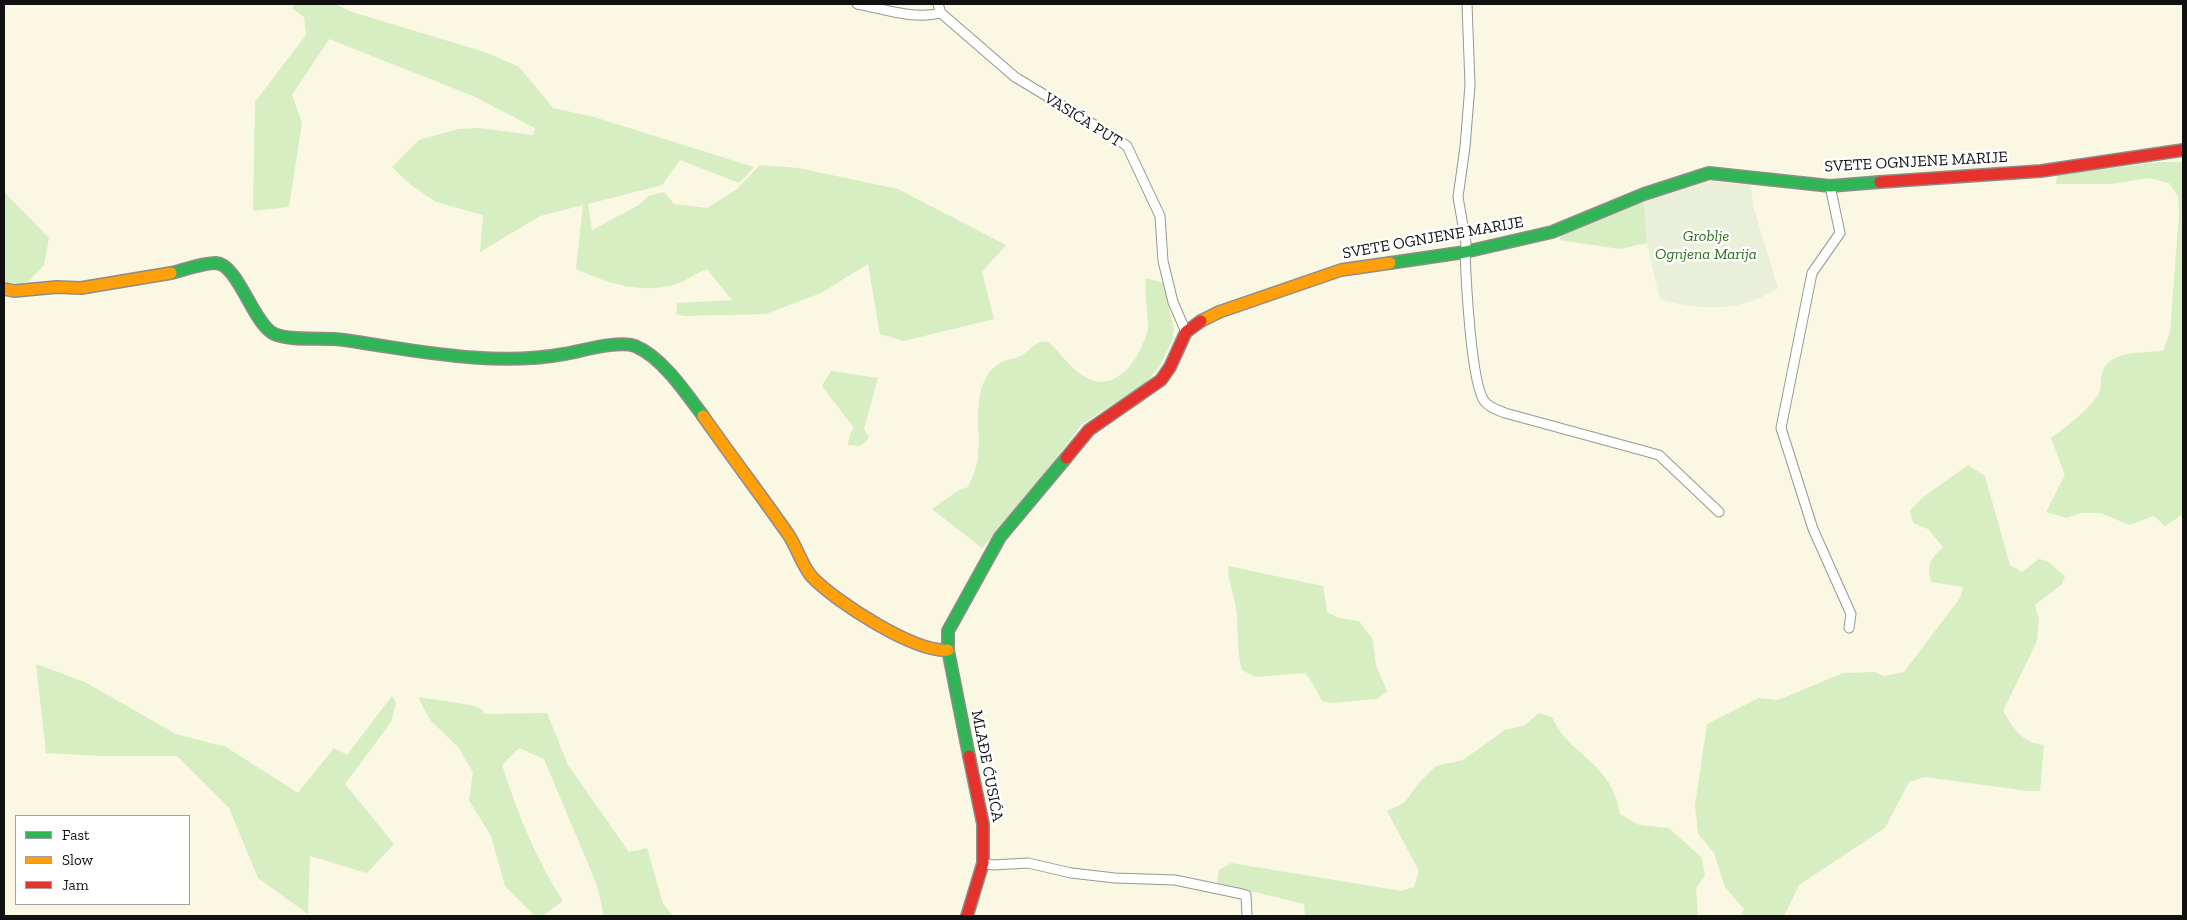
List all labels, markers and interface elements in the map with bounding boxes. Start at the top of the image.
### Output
street label: VASIĆA PUT [1041,89,1125,151]
street label: SVETE OGNJENE MARIJE [1824,148,2008,176]
street label: SVETE OGNJENE MARIJE [1341,213,1525,263]
park label: Groblje Ognjena Marija [1655,226,1757,264]
street label: MLAĐE ĆUSIĆA [967,709,1007,823]
legend [15,815,190,905]
text: Fast [62,826,90,844]
text: Slow [62,851,93,869]
text: Jam [62,876,89,894]

